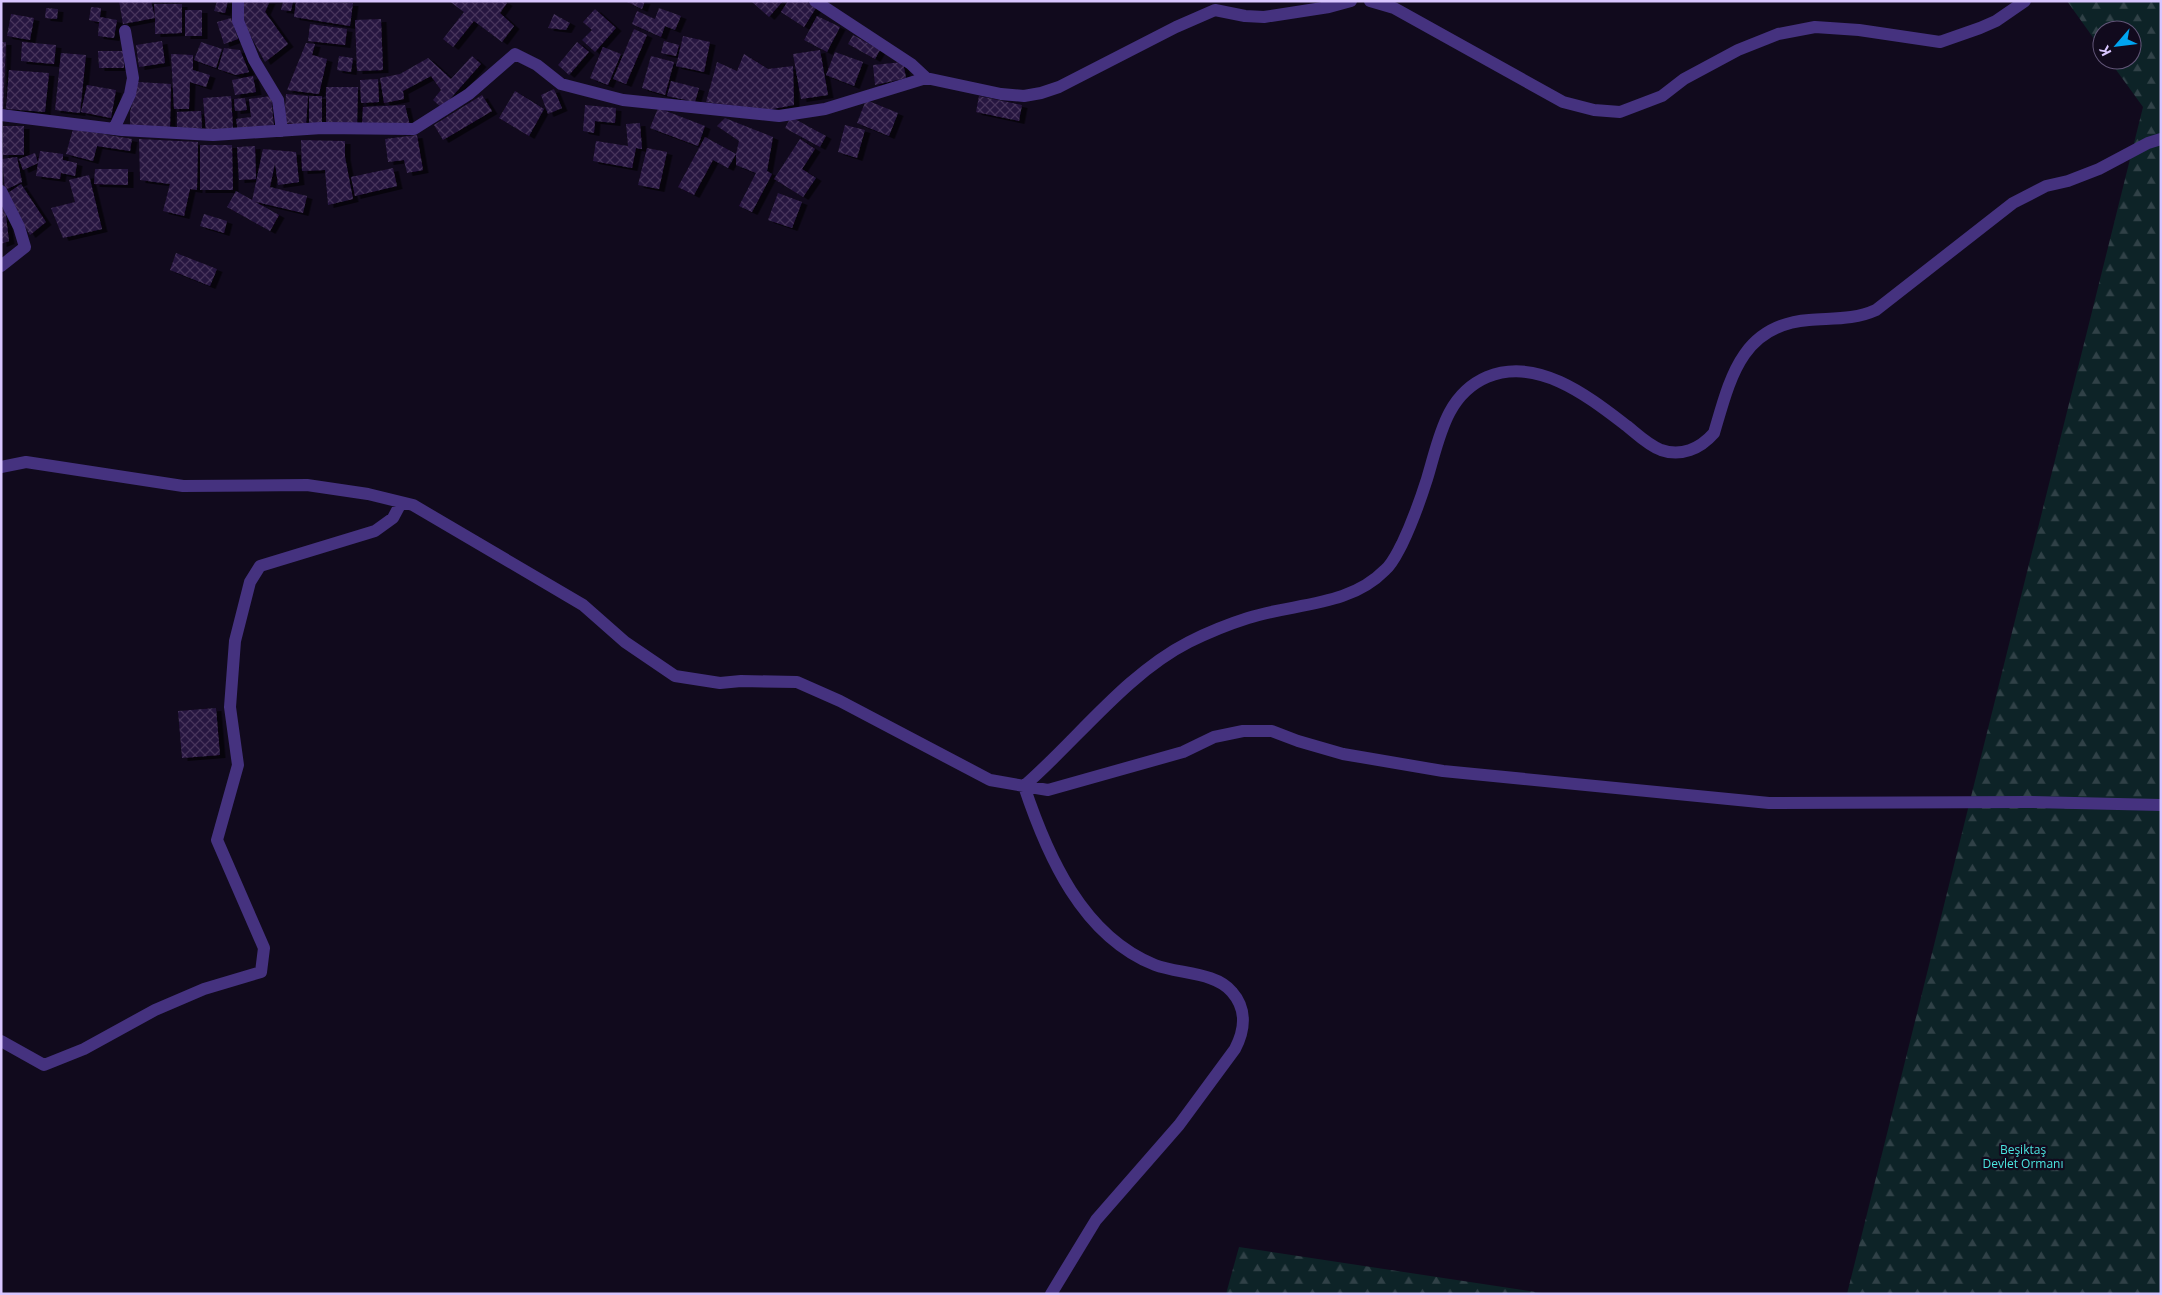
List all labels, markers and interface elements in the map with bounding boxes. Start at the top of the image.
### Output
north arrow [2092,20,2142,70]
text: K [2094,42,2116,60]
park label: Beşiktaş Devlet Ormanı [1982,1141,2064,1172]

